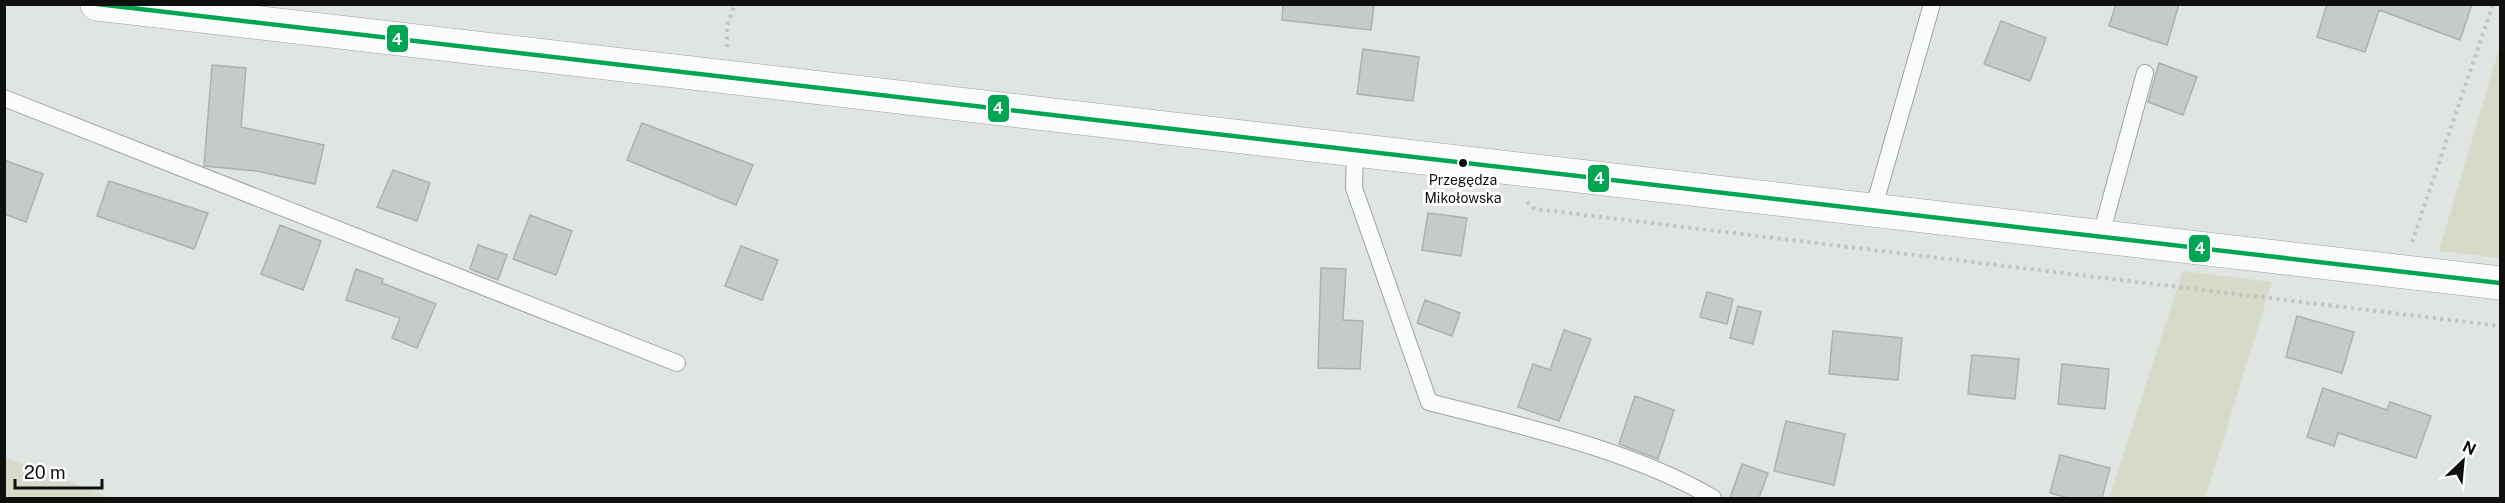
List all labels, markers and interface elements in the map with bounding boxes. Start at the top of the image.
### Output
line badge: 4 [386,24,409,53]
text: 4 [392,30,403,49]
line badge: 4 [987,94,1010,123]
text: 4 [993,99,1004,118]
marker: Przegędza Mikołowska [1457,157,1469,169]
line badge: 4 [1587,164,1610,193]
text: 4 [1594,169,1605,188]
place label: Przegędza Mikołowska [1424,172,1502,206]
line badge: 4 [2188,234,2211,263]
text: 4 [2195,239,2206,258]
north arrow [2433,431,2493,491]
text: N [2460,437,2479,459]
scale bar [15,452,102,490]
text: 20 m [24,462,66,483]

